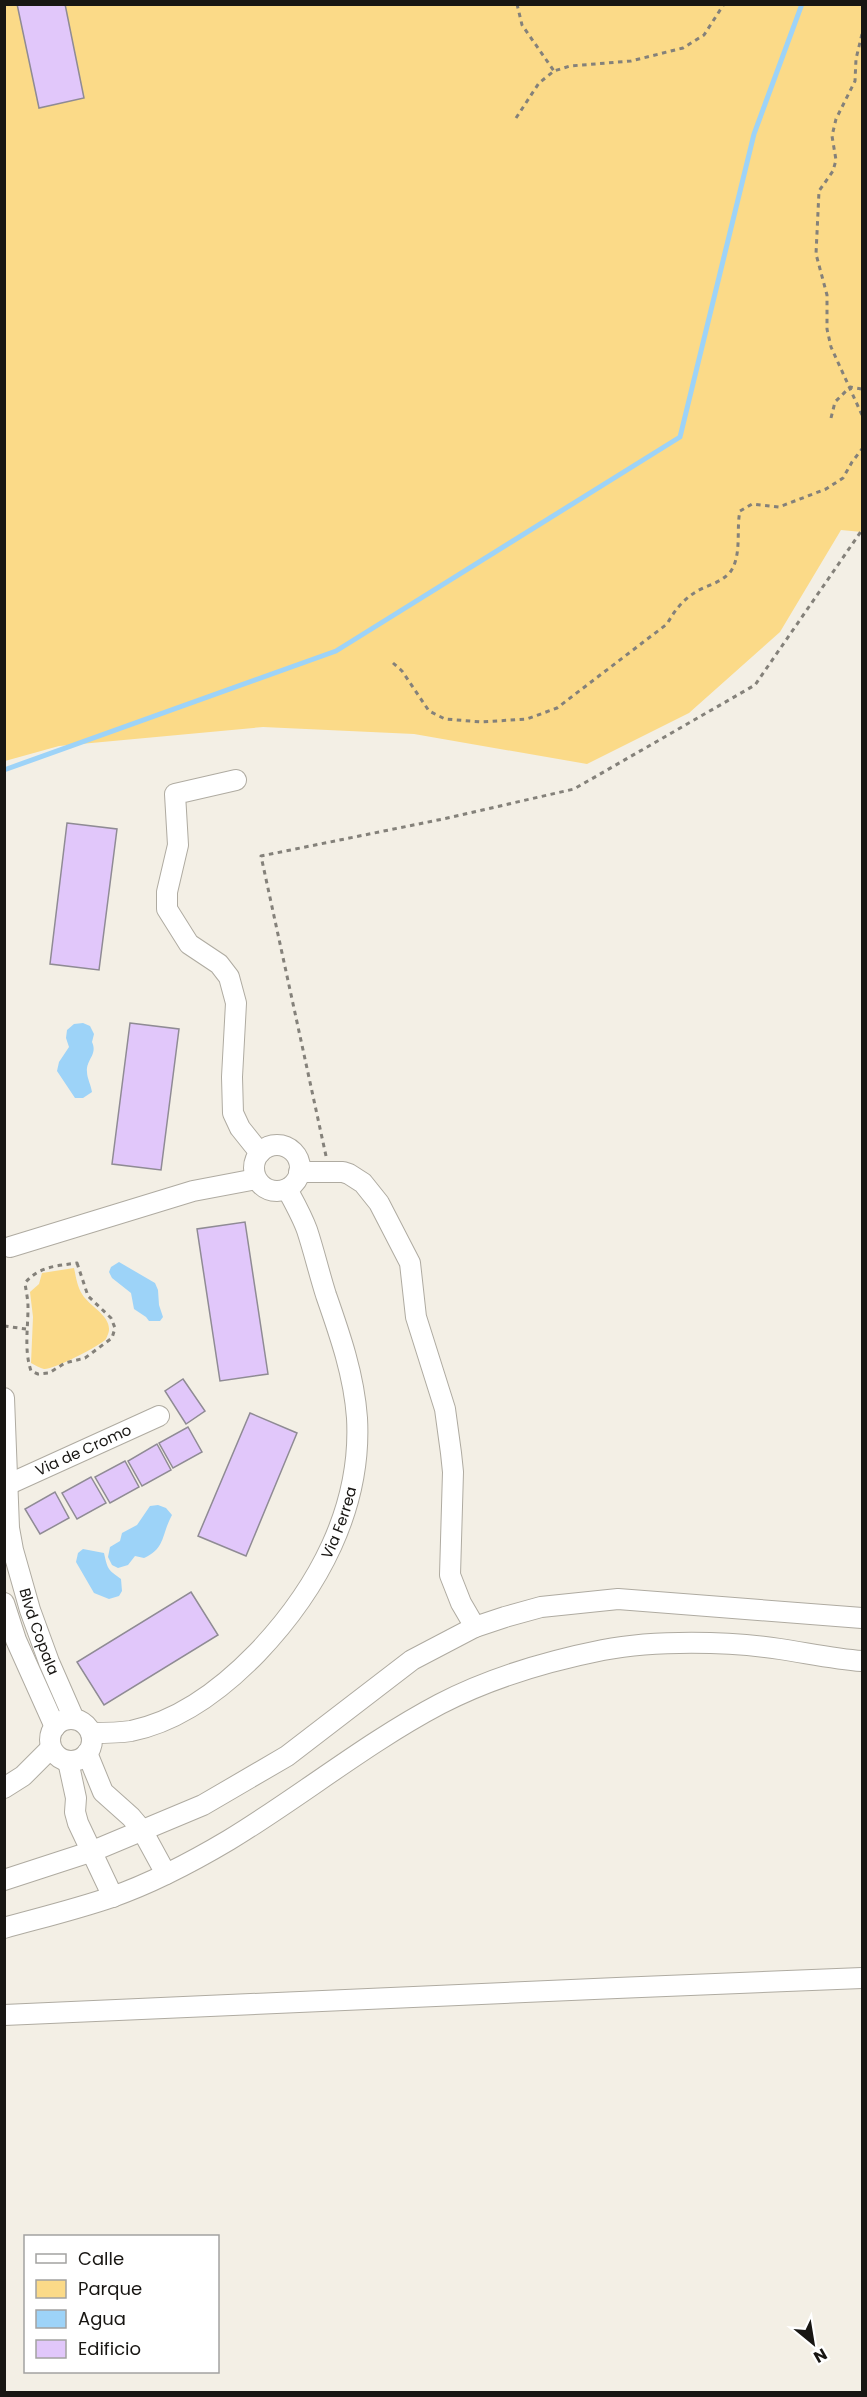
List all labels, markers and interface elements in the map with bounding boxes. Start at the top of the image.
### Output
street label: Via de Cromo [32,1419,135,1481]
street label: Via Ferrea [316,1484,361,1562]
street label: Blvd Copala [14,1586,64,1678]
legend [24,2235,219,2373]
text: Calle [78,2246,124,2271]
text: Parque [78,2276,142,2301]
text: Agua [78,2306,126,2331]
north arrow [783,2313,843,2373]
text: Edificio [78,2336,141,2361]
text: N [809,2343,831,2369]

